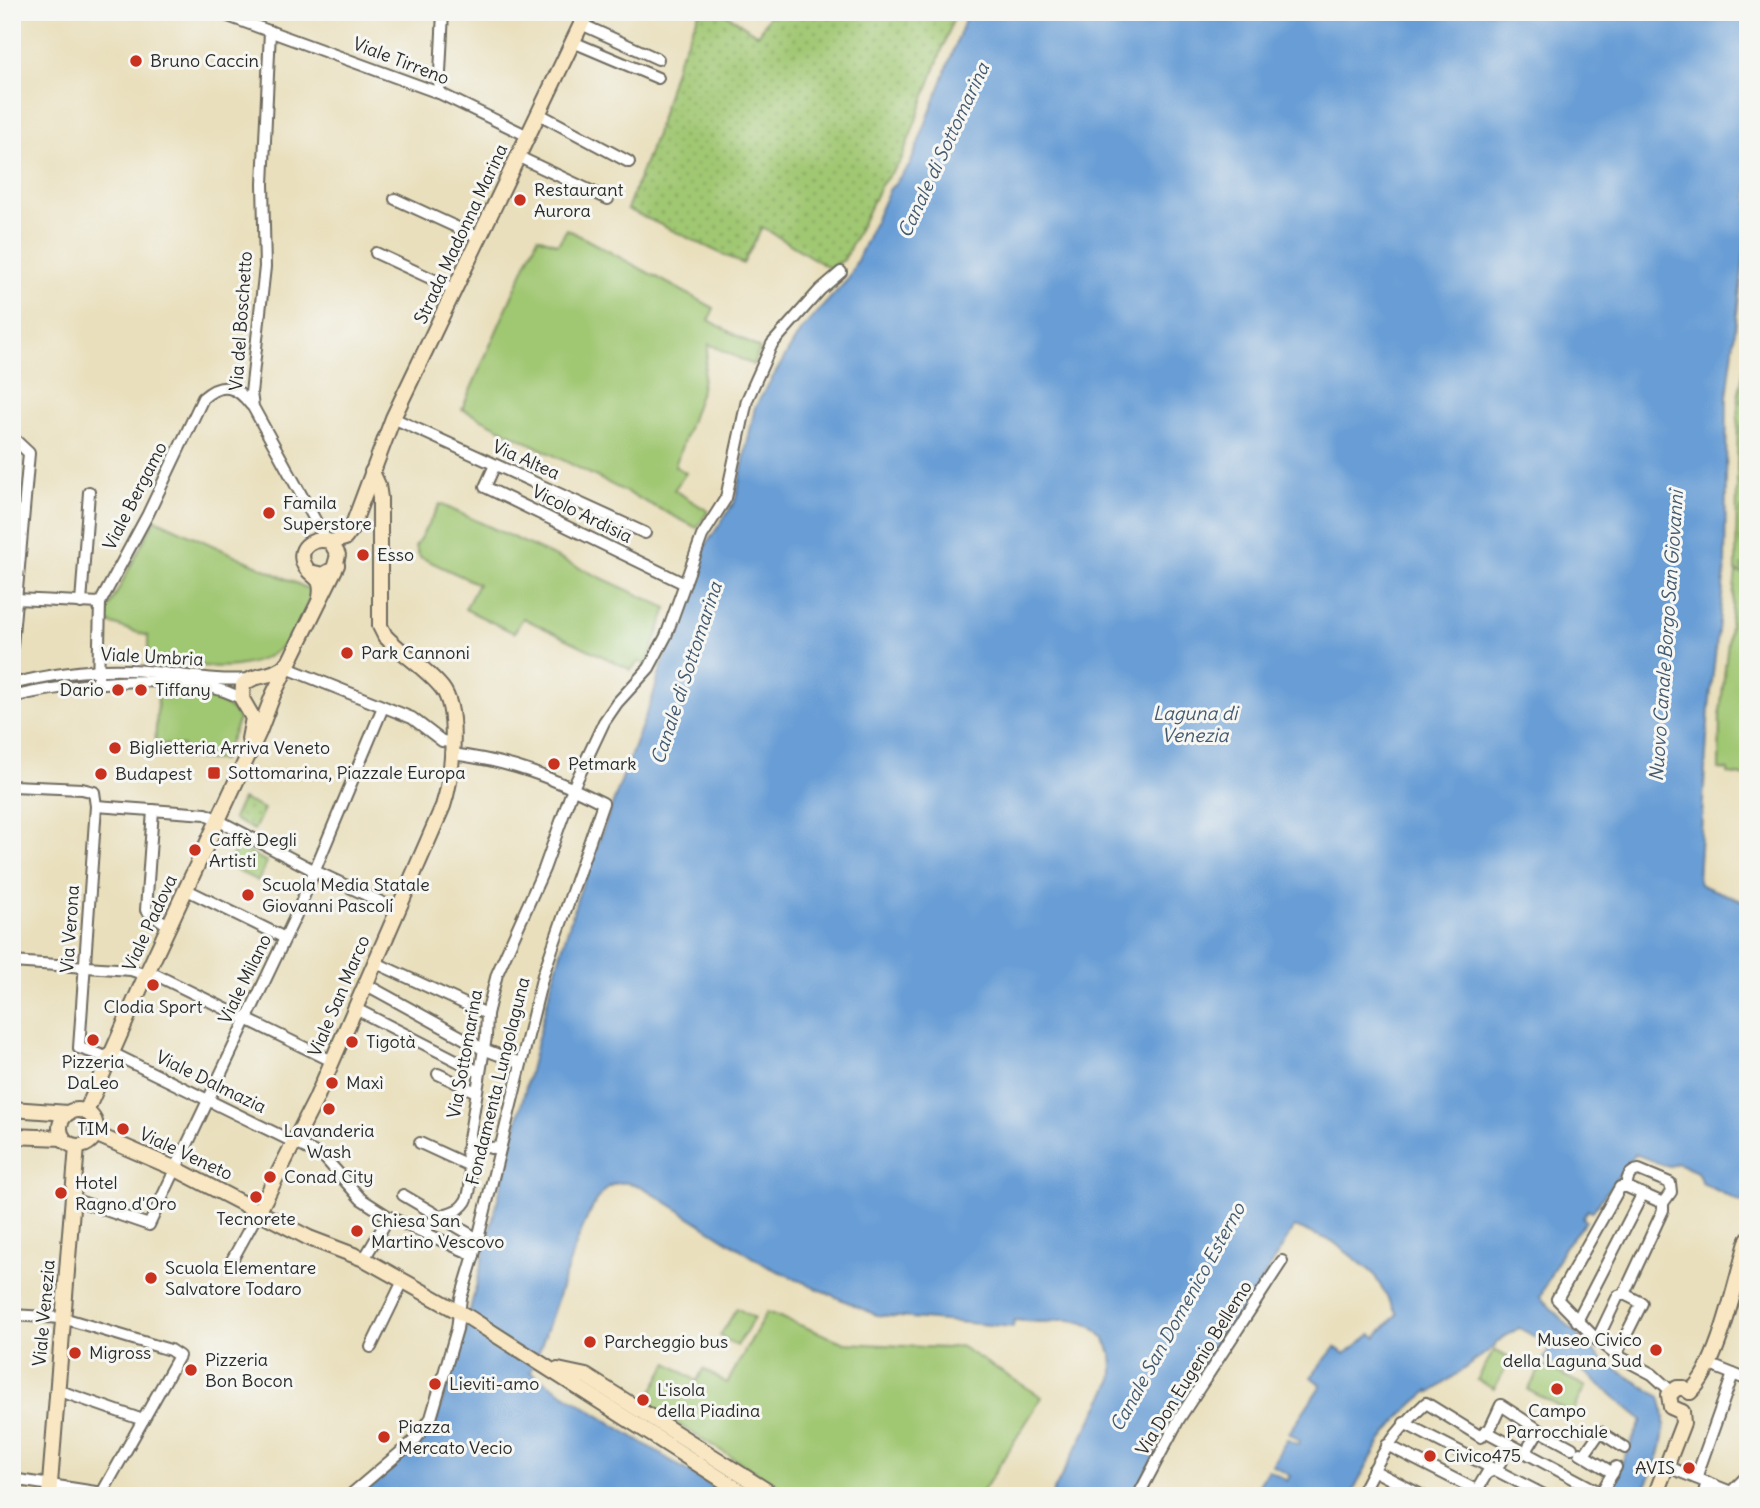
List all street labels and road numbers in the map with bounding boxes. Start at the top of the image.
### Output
street label: Viale Tirreno [350,32,453,89]
street label: Strada Madonna Marina [409,140,512,327]
street label: Via del Boschetto [224,250,257,392]
street label: Via Altea [489,435,563,485]
street label: Viale Bergamo [97,438,172,554]
street label: Vicolo Ardisia [528,479,636,548]
street label: Viale Umbria [100,642,204,671]
street label: Viale Padova [117,871,182,975]
street label: Via Verona [55,884,84,974]
street label: Viale Milano [213,930,276,1027]
street label: Viale San Marco [303,932,374,1060]
street label: Fondamenta Lungolaguna [461,975,534,1187]
street label: Via Sottomarina [442,988,487,1120]
street label: Viale Dalmazia [152,1045,270,1118]
street label: Viale Veneto [136,1122,236,1185]
street label: Viale Venezia [27,1259,60,1367]
street label: Via Don Eugenio Bellemo [1130,1276,1257,1459]

